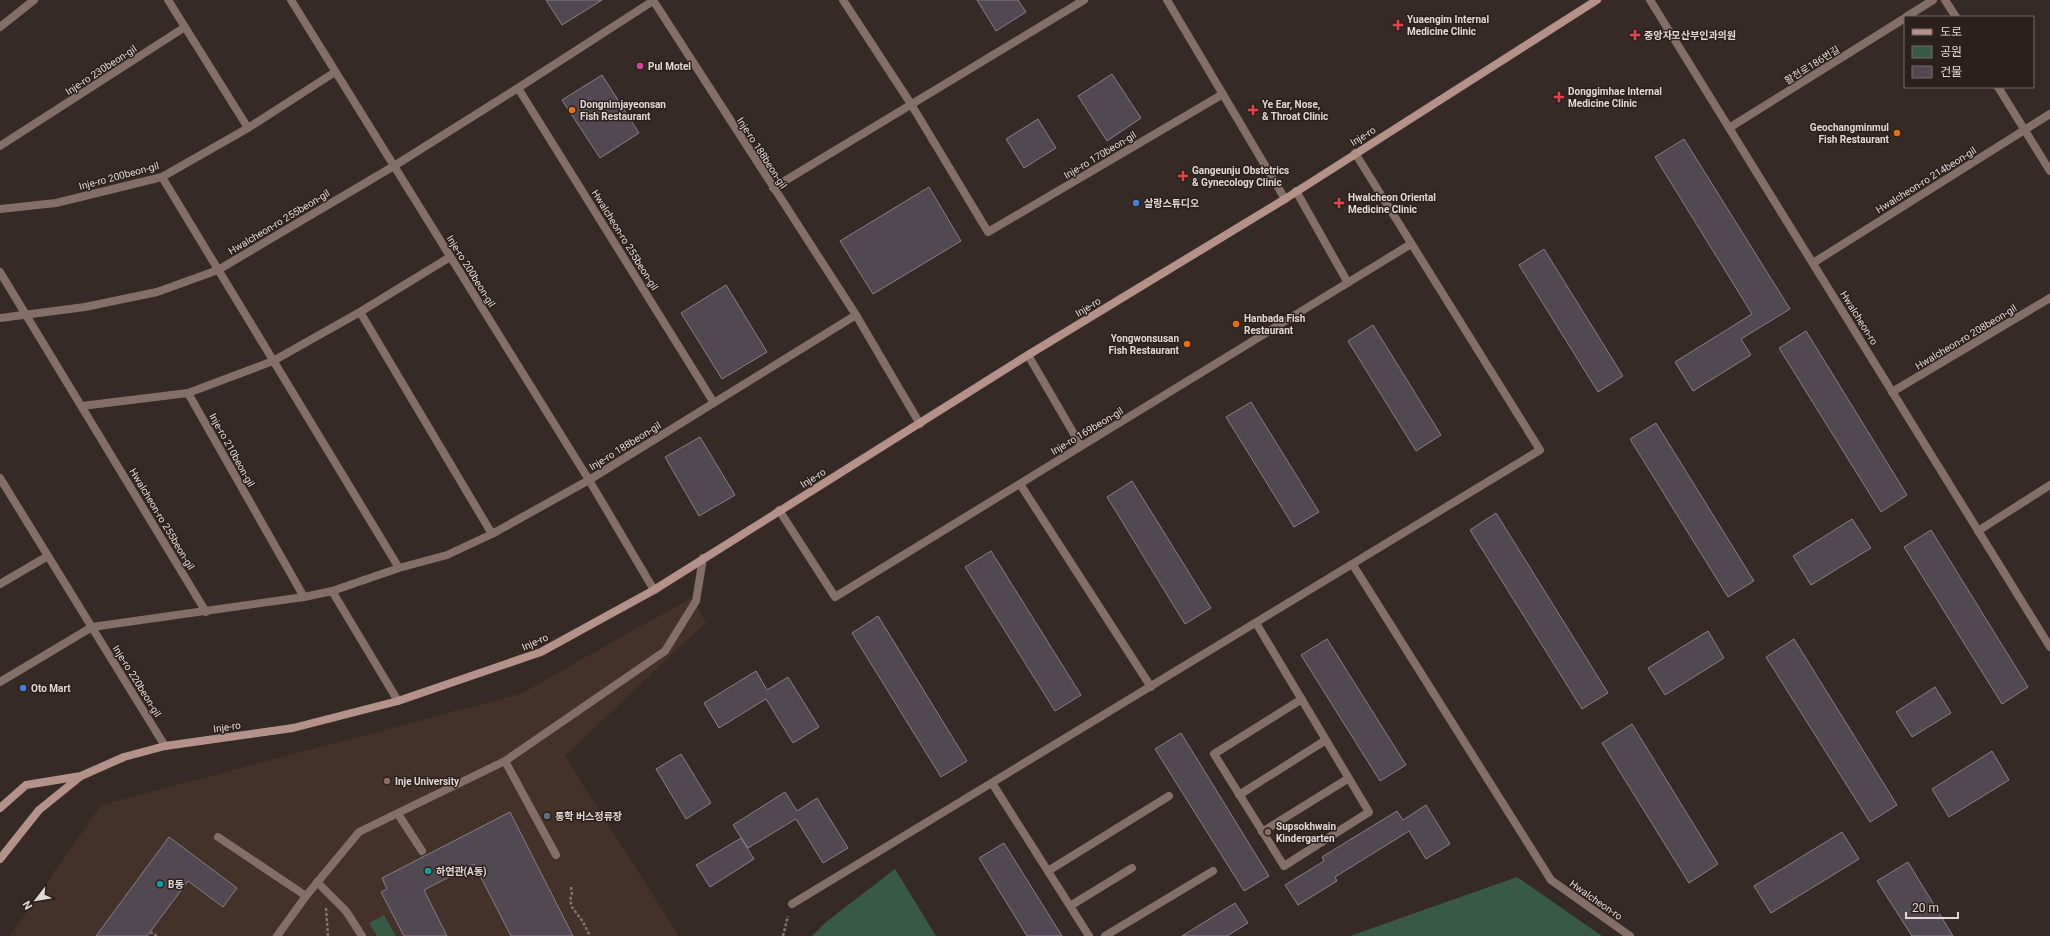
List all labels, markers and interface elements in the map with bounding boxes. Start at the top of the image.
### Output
place label: Yuaengim Internal Medicine Clinic [1407,14,1489,37]
legend [1904,16,2034,88]
marker: Yuaengim Internal Medicine Clinic [1392,19,1404,31]
text: 도로 [1940,25,1962,39]
marker: 중앙자모산부인과의원 [1629,29,1641,41]
place label: 중앙자모산부인과의원 [1644,30,1736,41]
street label: Inje-ro 230beon-gil [63,43,139,97]
street label: 활천로186번길 [1782,44,1842,86]
text: 공원 [1940,45,1962,59]
marker: Pul Motel [635,61,645,71]
place label: Pul Motel [648,61,691,72]
text: 건물 [1940,65,1962,79]
place label: Donggimhae Internal Medicine Clinic [1568,86,1662,109]
marker: Donggimhae Internal Medicine Clinic [1553,91,1565,103]
place label: Dongnimjayeonsan Fish Restaurant [580,99,666,122]
place label: Ye Ear, Nose, & Throat Clinic [1262,99,1328,122]
marker: Ye Ear, Nose, & Throat Clinic [1247,104,1259,116]
marker: Dongnimjayeonsan Fish Restaurant [567,105,577,115]
street label: Inje-ro 188beon-gil [735,115,789,191]
place label: Geochangminmul Fish Restaurant [1810,122,1890,145]
street label: Inje-ro [1348,124,1378,148]
marker: Geochangminmul Fish Restaurant [1892,128,1902,138]
street label: Inje-ro 170beon-gil [1062,129,1138,181]
street label: Hwalcheon-ro 214beon-gil [1874,145,1978,215]
street label: Inje-ro 200beon-gil [78,160,160,192]
place label: Gangeunju Obstetrics & Gynecology Clinic [1192,165,1289,188]
marker: Gangeunju Obstetrics & Gynecology Clinic [1177,170,1189,182]
street label: Hwalcheon-ro 255beon-gil [226,187,332,257]
street label: Hwalcheon-ro 255beon-gil [590,188,660,292]
place label: Hwalcheon Oriental Medicine Clinic [1348,192,1436,215]
marker: Hwalcheon Oriental Medicine Clinic [1333,197,1345,209]
marker: 살랑스튜디오 [1131,198,1141,208]
place label: 살랑스튜디오 [1144,198,1199,209]
street label: Inje-ro 200beon-gil [444,233,498,309]
street label: Hwalcheon-ro [1838,289,1880,347]
street label: Inje-ro [1073,295,1103,319]
street label: Hwalcheon-ro 208beon-gil [1913,302,2019,372]
place label: Hanbada Fish Restaurant [1244,313,1306,336]
marker: Hanbada Fish Restaurant [1231,319,1241,329]
place label: Yongwonsusan Fish Restaurant [1109,333,1180,356]
marker: Yongwonsusan Fish Restaurant [1182,339,1192,349]
street label: Inje-ro 169beon-gil [1049,405,1125,457]
street label: Inje-ro 210beon-gil [207,411,257,489]
street label: Inje-ro 188beon-gil [587,419,663,473]
street label: Hwalcheon-ro 255beon-gil [127,466,197,572]
street label: Inje-ro [798,466,828,490]
street label: Inje-ro [520,631,550,653]
street label: Inje-ro 220beon-gil [110,643,164,719]
marker: Oto Mart [18,683,28,693]
place label: Oto Mart [31,683,71,694]
street label: Inje-ro [213,720,242,734]
marker: Inje University [382,776,392,786]
place label: Inje University [395,776,460,787]
place label: 통학 버스정류장 [555,810,622,822]
marker: 통학 버스정류장 [542,811,552,821]
place label: Supsokhwain Kindergarten [1276,821,1336,844]
marker: Supsokhwain Kindergarten [1263,827,1273,837]
marker: 하연관(A동) [423,866,433,876]
place label: 하연관(A동) [436,866,487,878]
street label: Hwalcheon-ro [1568,878,1625,922]
marker: B동 [155,879,165,889]
place label: B동 [168,879,184,890]
north arrow [16,880,56,920]
scale bar [1906,894,1958,920]
text: N [20,898,35,912]
text: 20 m [1912,901,1939,915]

